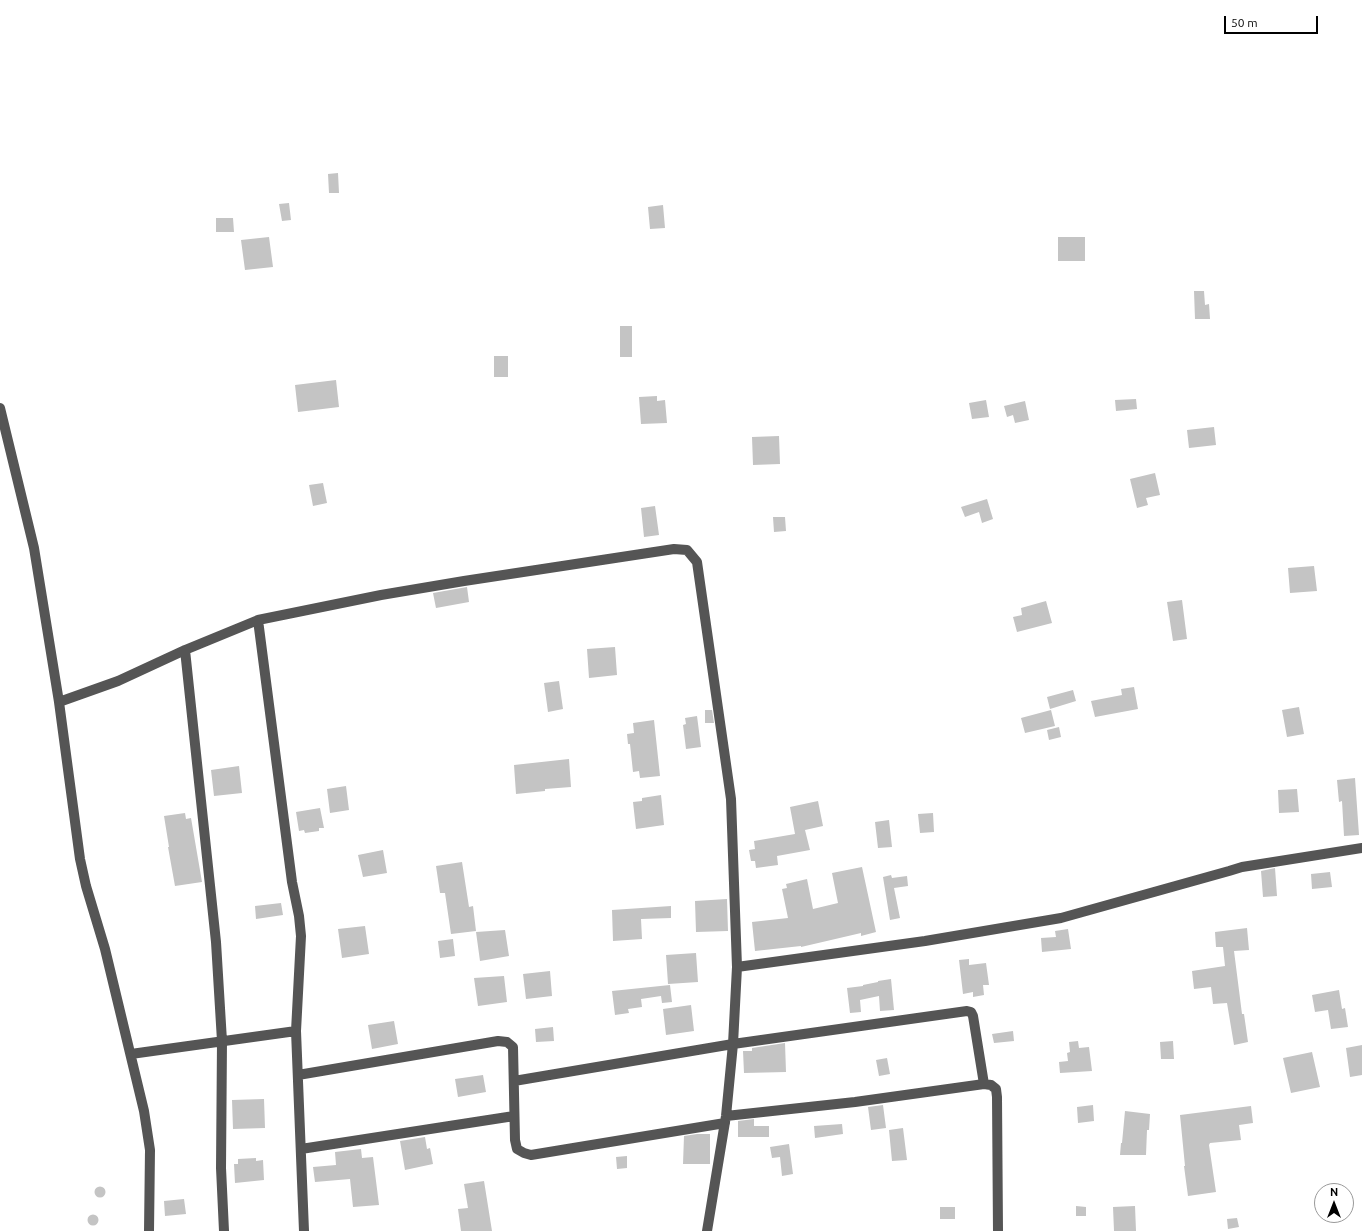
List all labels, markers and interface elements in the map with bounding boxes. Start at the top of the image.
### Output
scale bar [1226,8,1320,34]
text: 50 m [1231,16,1258,29]
north arrow [1314,1183,1354,1223]
text: N [1330,1186,1338,1198]

